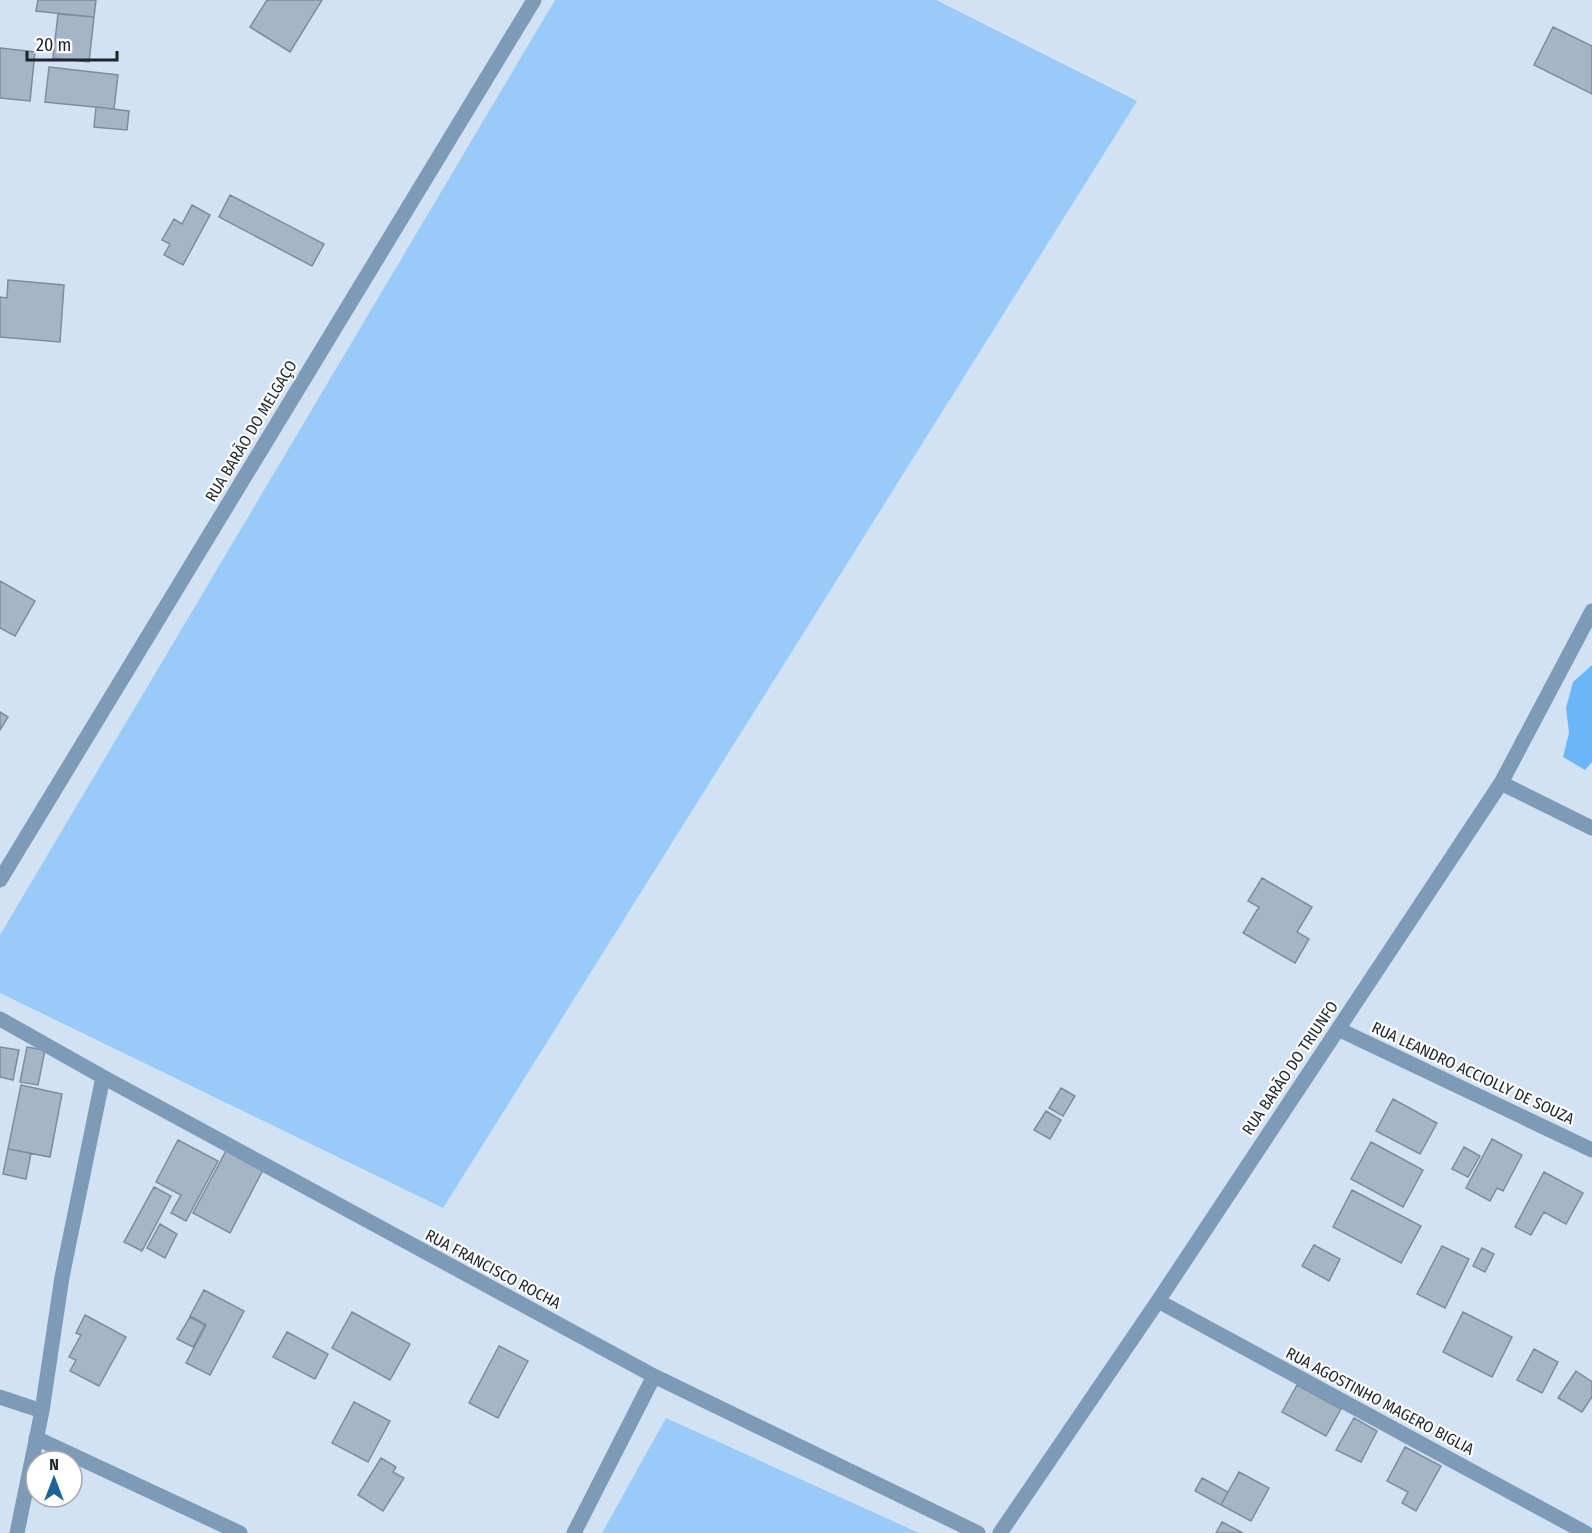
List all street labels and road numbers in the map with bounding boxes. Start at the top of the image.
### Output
street label: RUA BARÃO DO MELGAÇO [201,357,302,506]
street label: RUA BARÃO DO TRIUNFO [1238,998,1342,1138]
street label: RUA LEANDRO ACCIOLLY DE SOUZA [1369,1018,1578,1129]
street label: RUA FRANCISCO ROCHA [422,1225,564,1313]
street label: RUA AGOSTINHO MAGERO BIGLIA [1283,1343,1478,1459]

